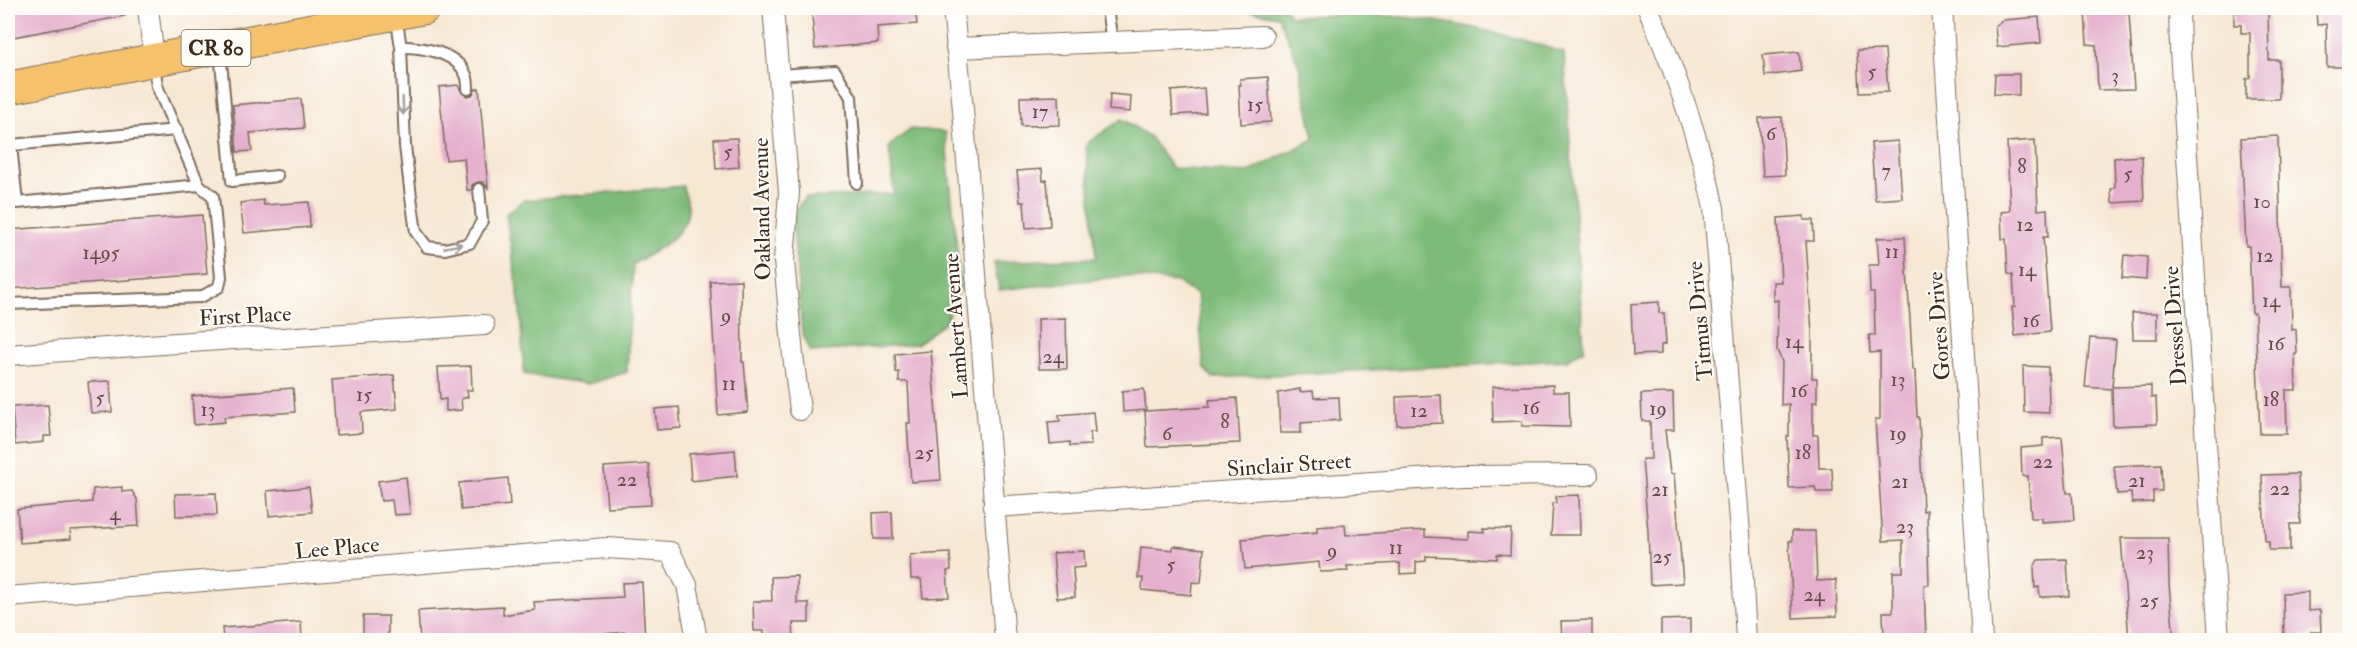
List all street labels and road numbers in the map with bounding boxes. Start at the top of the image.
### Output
road number: CR 80 [182,30,250,66]
street label: Oakland Avenue [747,137,777,281]
street label: Lambert Avenue [937,252,975,400]
street label: Titmus Drive [1681,260,1719,382]
street label: Dressel Drive [2157,265,2193,387]
street label: Gores Drive [1921,271,1957,381]
street label: First Place [198,300,292,332]
street label: Sinclair Street [1226,447,1352,483]
street label: Lee Place [294,530,380,566]

